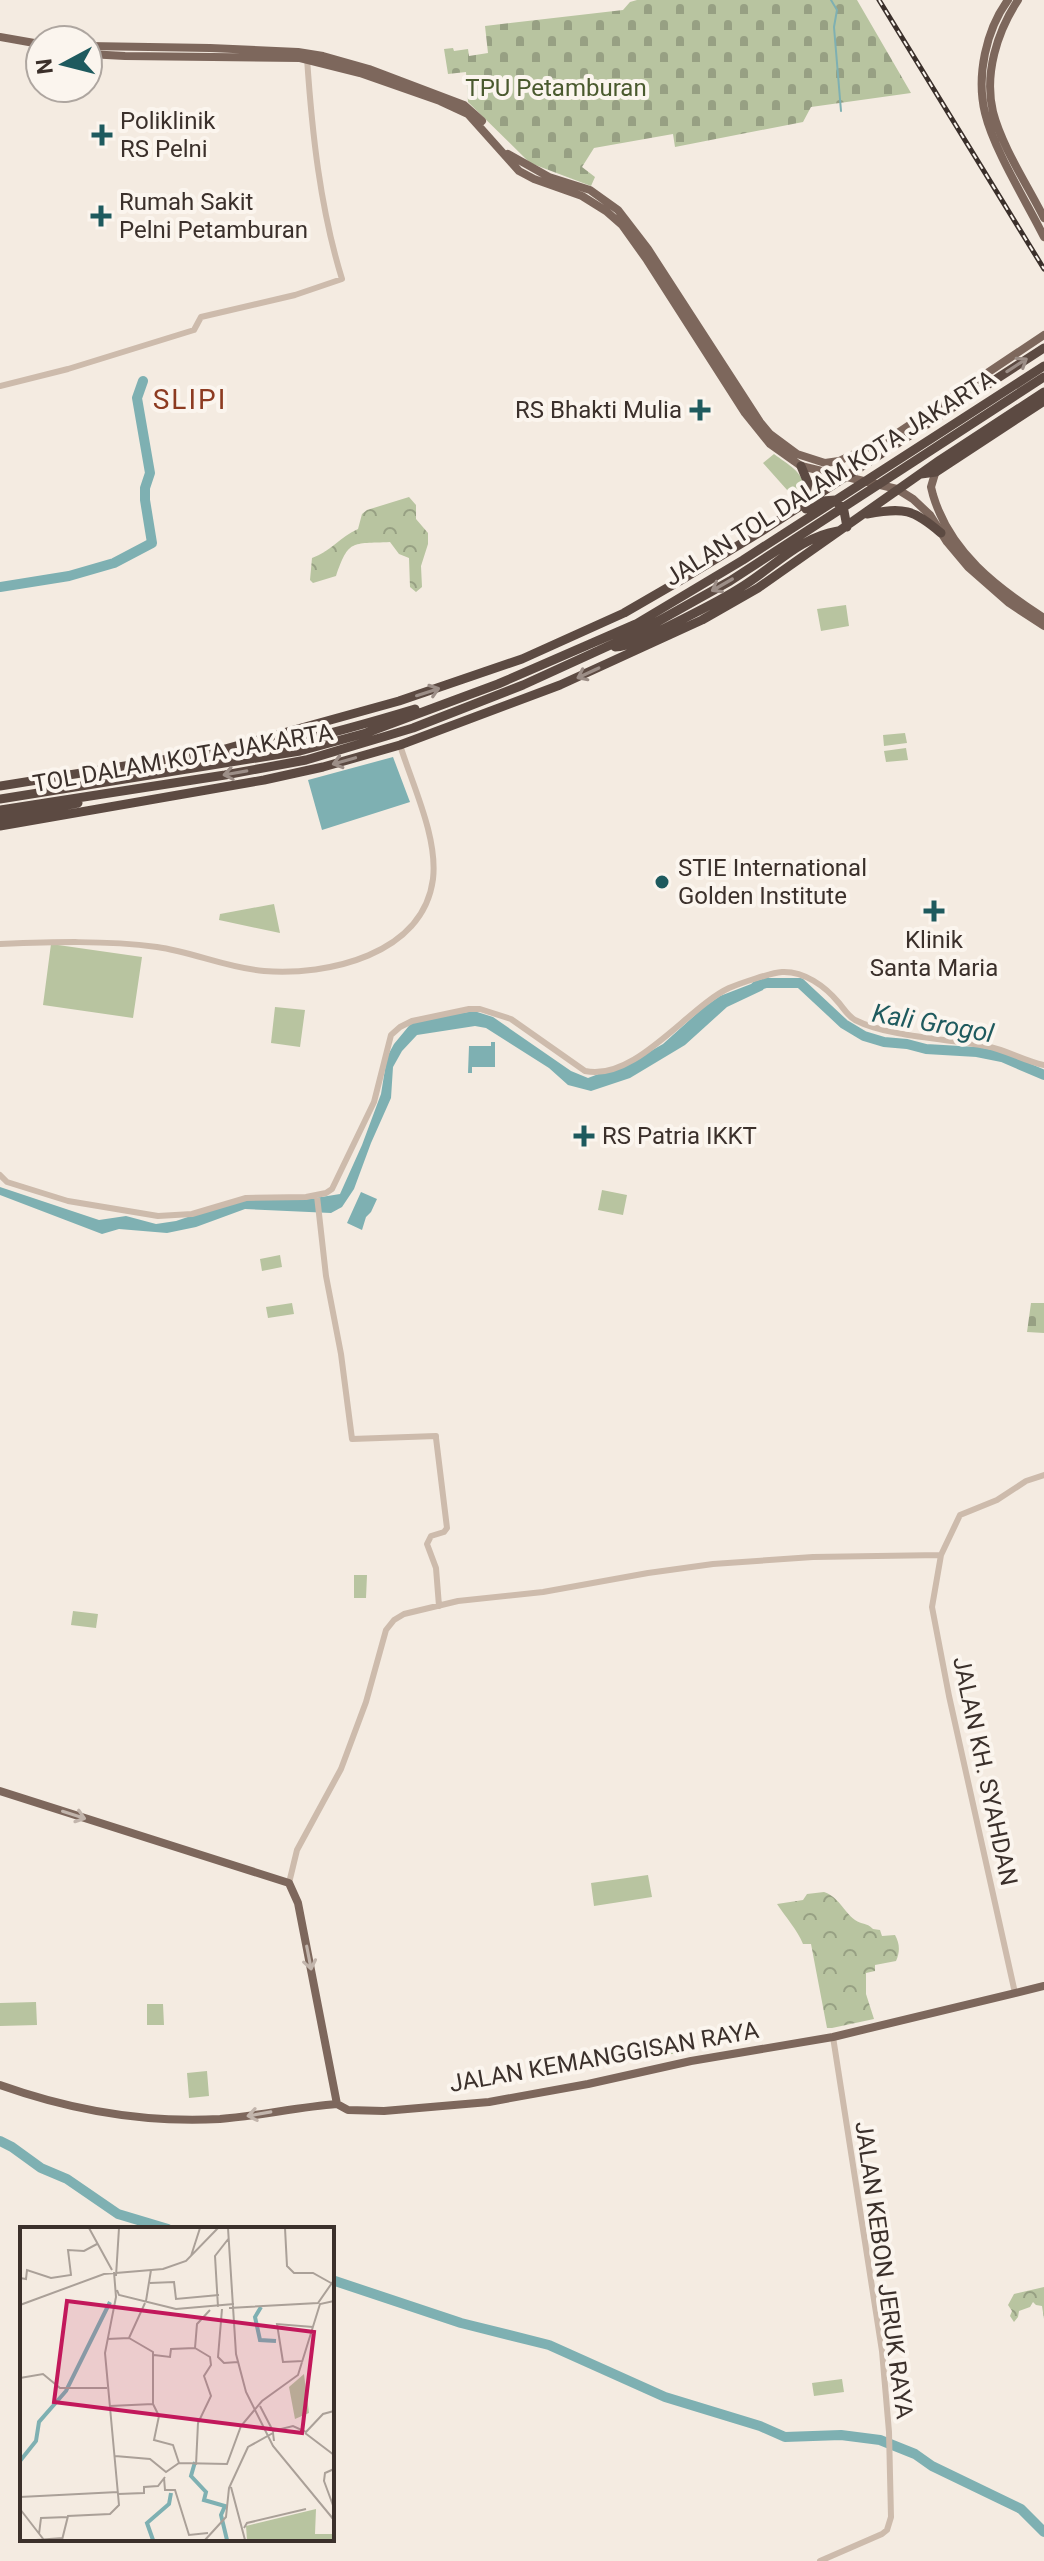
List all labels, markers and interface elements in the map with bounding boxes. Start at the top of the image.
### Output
north arrow [24,24,104,104]
text: N [31,57,58,76]
park label: TPU Petamburan [465,74,647,102]
place label: Poliklinik RS Pelni [120,107,216,163]
marker: Poliklinik RS Pelni [91,124,113,146]
place label: Rumah Sakit Pelni Petamburan [119,188,308,244]
marker: Rumah Sakit Pelni Petamburan [90,205,112,227]
one-way arrow [1005,357,1028,373]
street label: JALAN TOL DALAM KOTA JAKARTA [660,364,1001,592]
district label: SLIPI [153,383,227,416]
place label: RS Bhakti Mulia [515,396,682,424]
marker: RS Bhakti Mulia [689,399,711,421]
one-way arrow [711,577,734,593]
one-way arrow [576,666,600,681]
one-way arrow [415,684,440,698]
street label: TOL DALAM KOTA JAKARTA [31,718,336,798]
one-way arrow [331,754,357,769]
one-way arrow [223,766,249,781]
place label: STIE International Golden Institute [678,854,867,910]
marker: STIE International Golden Institute [653,873,671,891]
marker: Klinik Santa Maria [923,900,945,922]
place label: Klinik Santa Maria [870,926,998,982]
water label: Kali Grogol [870,998,997,1049]
place label: RS Patria IKKT [602,1122,757,1150]
marker: RS Patria IKKT [573,1125,595,1147]
street label: JALAN KH. SYAHDAN [947,1654,1023,1888]
one-way arrow [62,1808,87,1823]
one-way arrow [302,1945,317,1970]
street label: JALAN KEMANGGISAN RAYA [447,2016,761,2098]
one-way arrow [247,2107,273,2122]
street label: JALAN KEBON JERUK RAYA [849,2119,919,2421]
inset map [20,2227,334,2541]

